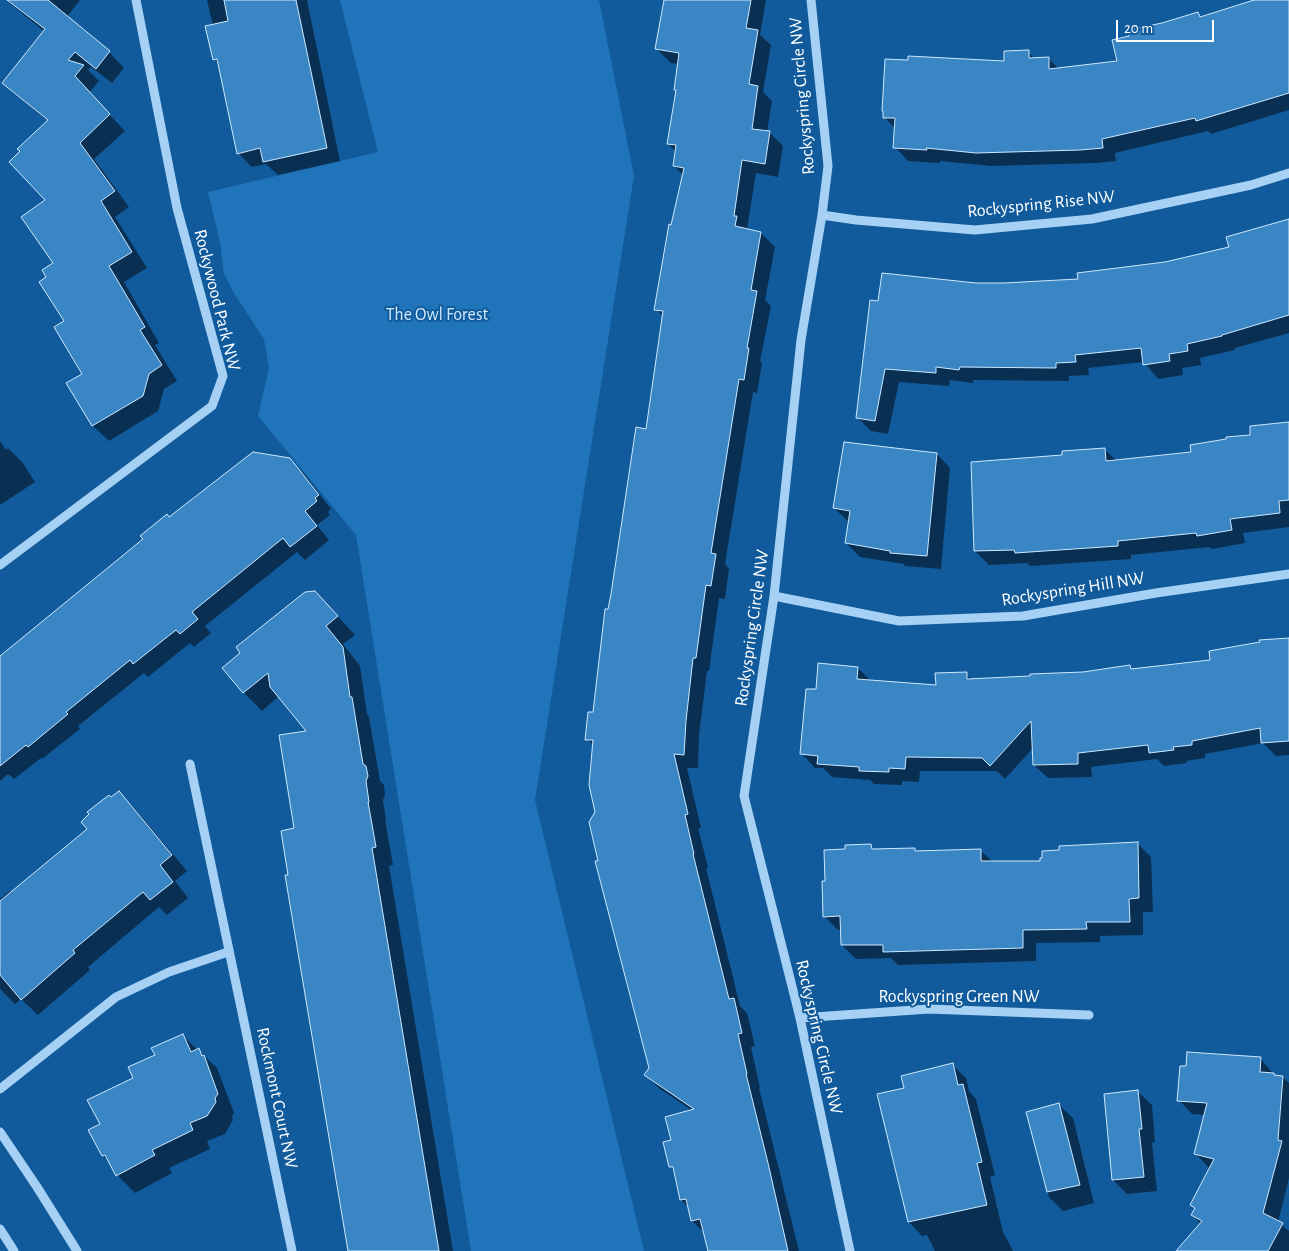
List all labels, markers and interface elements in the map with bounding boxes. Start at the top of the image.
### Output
scale bar [1119,10,1216,42]
street label: Rockyspring Circle NW [784,16,820,176]
text: 20 m [1124,21,1153,36]
street label: Rockyspring Rise NW [966,186,1116,222]
street label: Rockywood Park NW [189,227,245,373]
park label: The Owl Forest [386,304,488,326]
street label: Rockyspring Circle NW [730,548,774,708]
street label: Rockyspring Hill NW [1000,567,1146,611]
street label: Rockyspring Circle NW [791,958,847,1116]
street label: Rockyspring Green NW [879,986,1039,1008]
street label: Rockmont Court NW [251,1025,303,1171]

